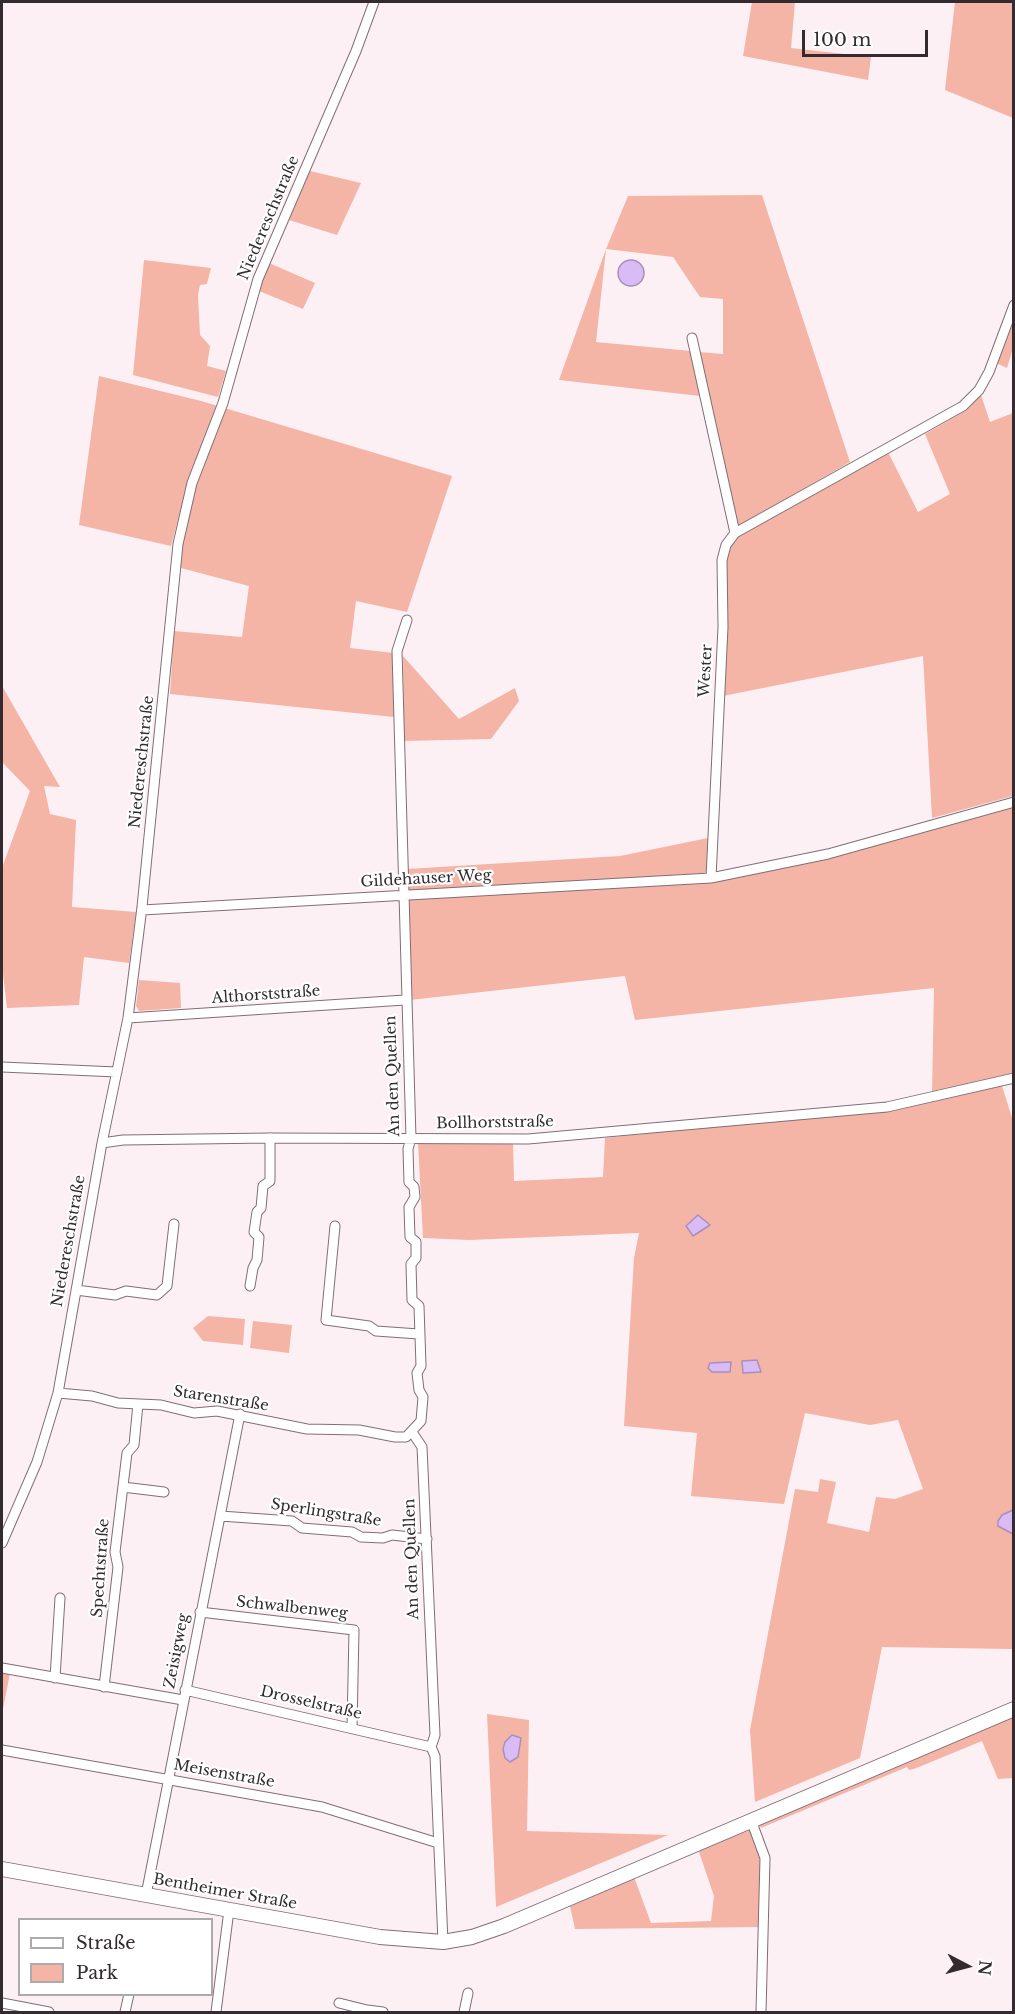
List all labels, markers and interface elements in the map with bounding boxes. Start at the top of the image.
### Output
scale bar [805,18,931,56]
text: 100 m [813,29,871,51]
street label: Niedereschstraße [235,153,303,283]
street label: Wester [696,644,716,698]
street label: Niedereschstraße [126,695,158,829]
street label: Gildehauser Weg [360,867,492,891]
street label: Althorststraße [211,982,321,1008]
street label: An den Quellen [382,1015,404,1137]
street label: Bollhorststraße [436,1113,554,1133]
street label: Niedereschstraße [49,1174,89,1308]
street label: Starenstraße [172,1383,270,1415]
street label: Sperlingstraße [269,1495,383,1531]
street label: An den Quellen [401,1498,423,1620]
street label: Spechtstraße [89,1518,113,1618]
street label: Schwalbenweg [235,1593,349,1623]
street label: Zeisigweg [161,1612,193,1690]
street label: Drosselstraße [258,1683,364,1723]
street label: Meisenstraße [172,1756,276,1792]
street label: Bentheimer Straße [152,1870,298,1914]
legend [18,1918,213,1996]
text: Straße [76,1932,136,1954]
north arrow [937,1936,997,1996]
text: N [974,1959,996,1976]
text: Park [76,1962,118,1984]

